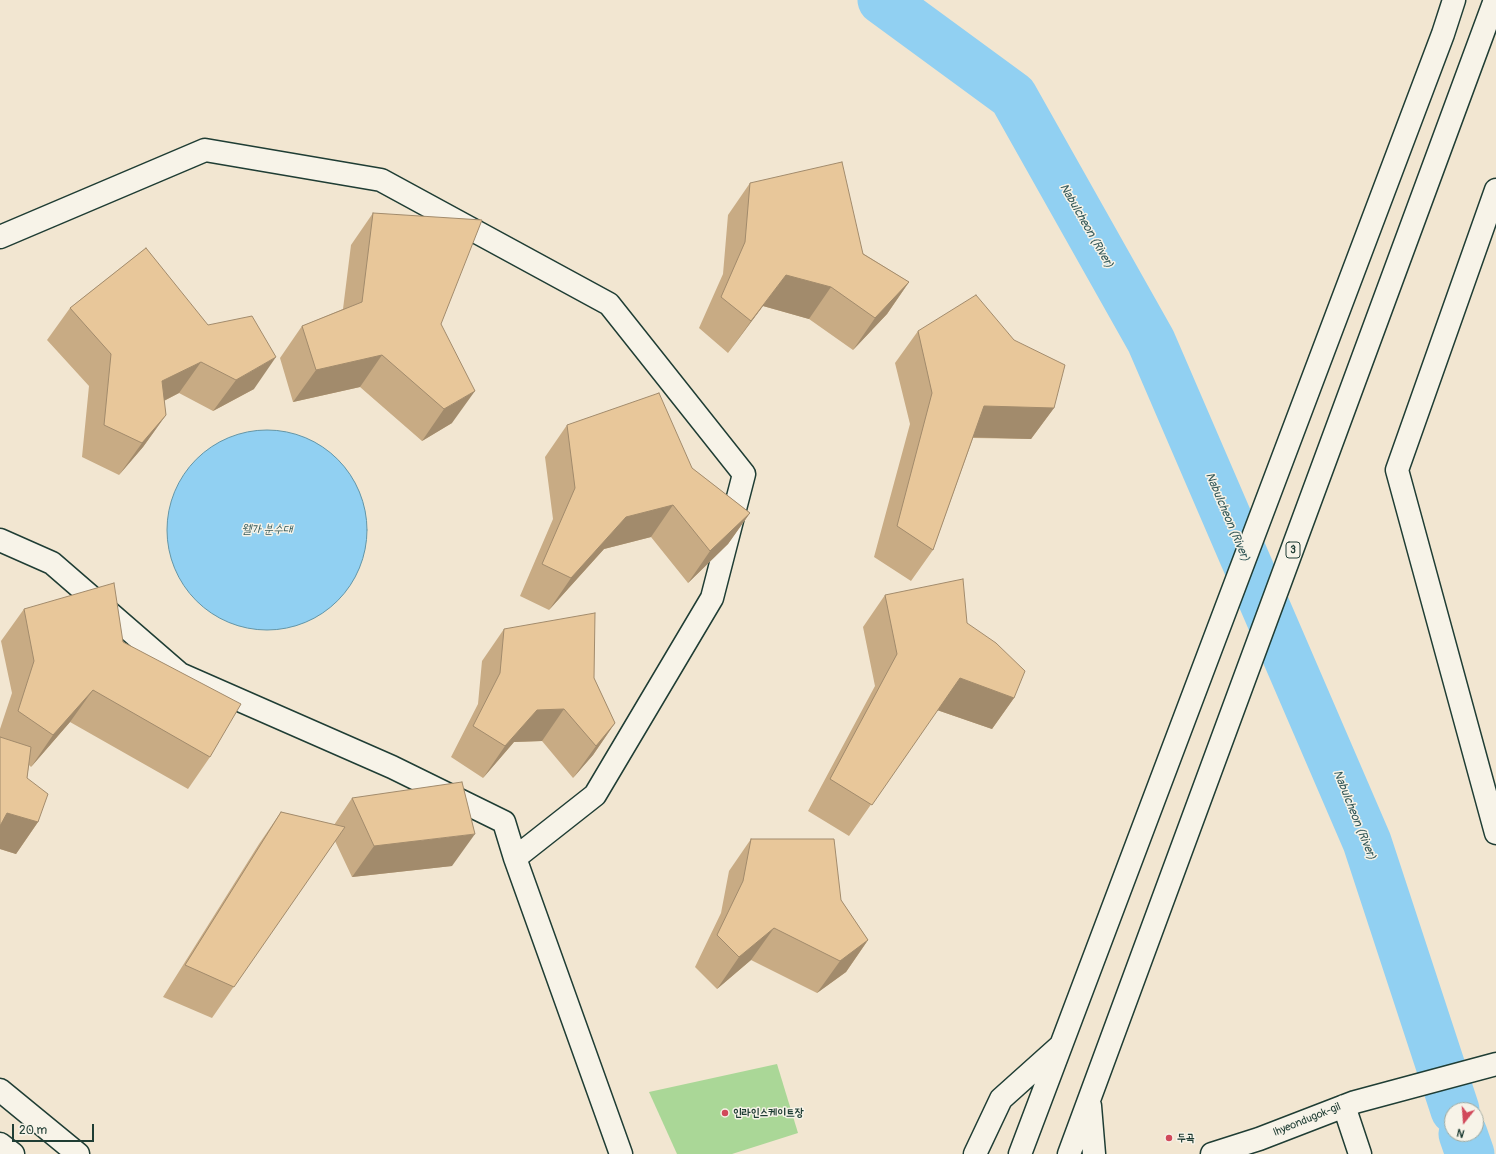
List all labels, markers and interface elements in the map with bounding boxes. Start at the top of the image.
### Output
water label: Nabulcheon (River) [1056,181,1116,271]
water label: Nabulcheon (River) [1202,470,1252,564]
water label: 웰가 분수대 [242,523,292,537]
road number: 3 [1286,542,1300,558]
water label: Nabulcheon (River) [1330,768,1378,862]
street label: Ihyeondugok-gil [1271,1100,1343,1140]
north arrow [1444,1102,1484,1142]
place label: 인라인스케이트장 [733,1106,804,1120]
marker: 인라인스케이트장 [720,1108,730,1118]
scale bar [14,1116,96,1142]
text: 20 m [19,1123,47,1138]
text: N [1455,1126,1466,1140]
place label: 두곡 [1177,1131,1195,1145]
marker: 두곡 [1164,1133,1174,1143]

